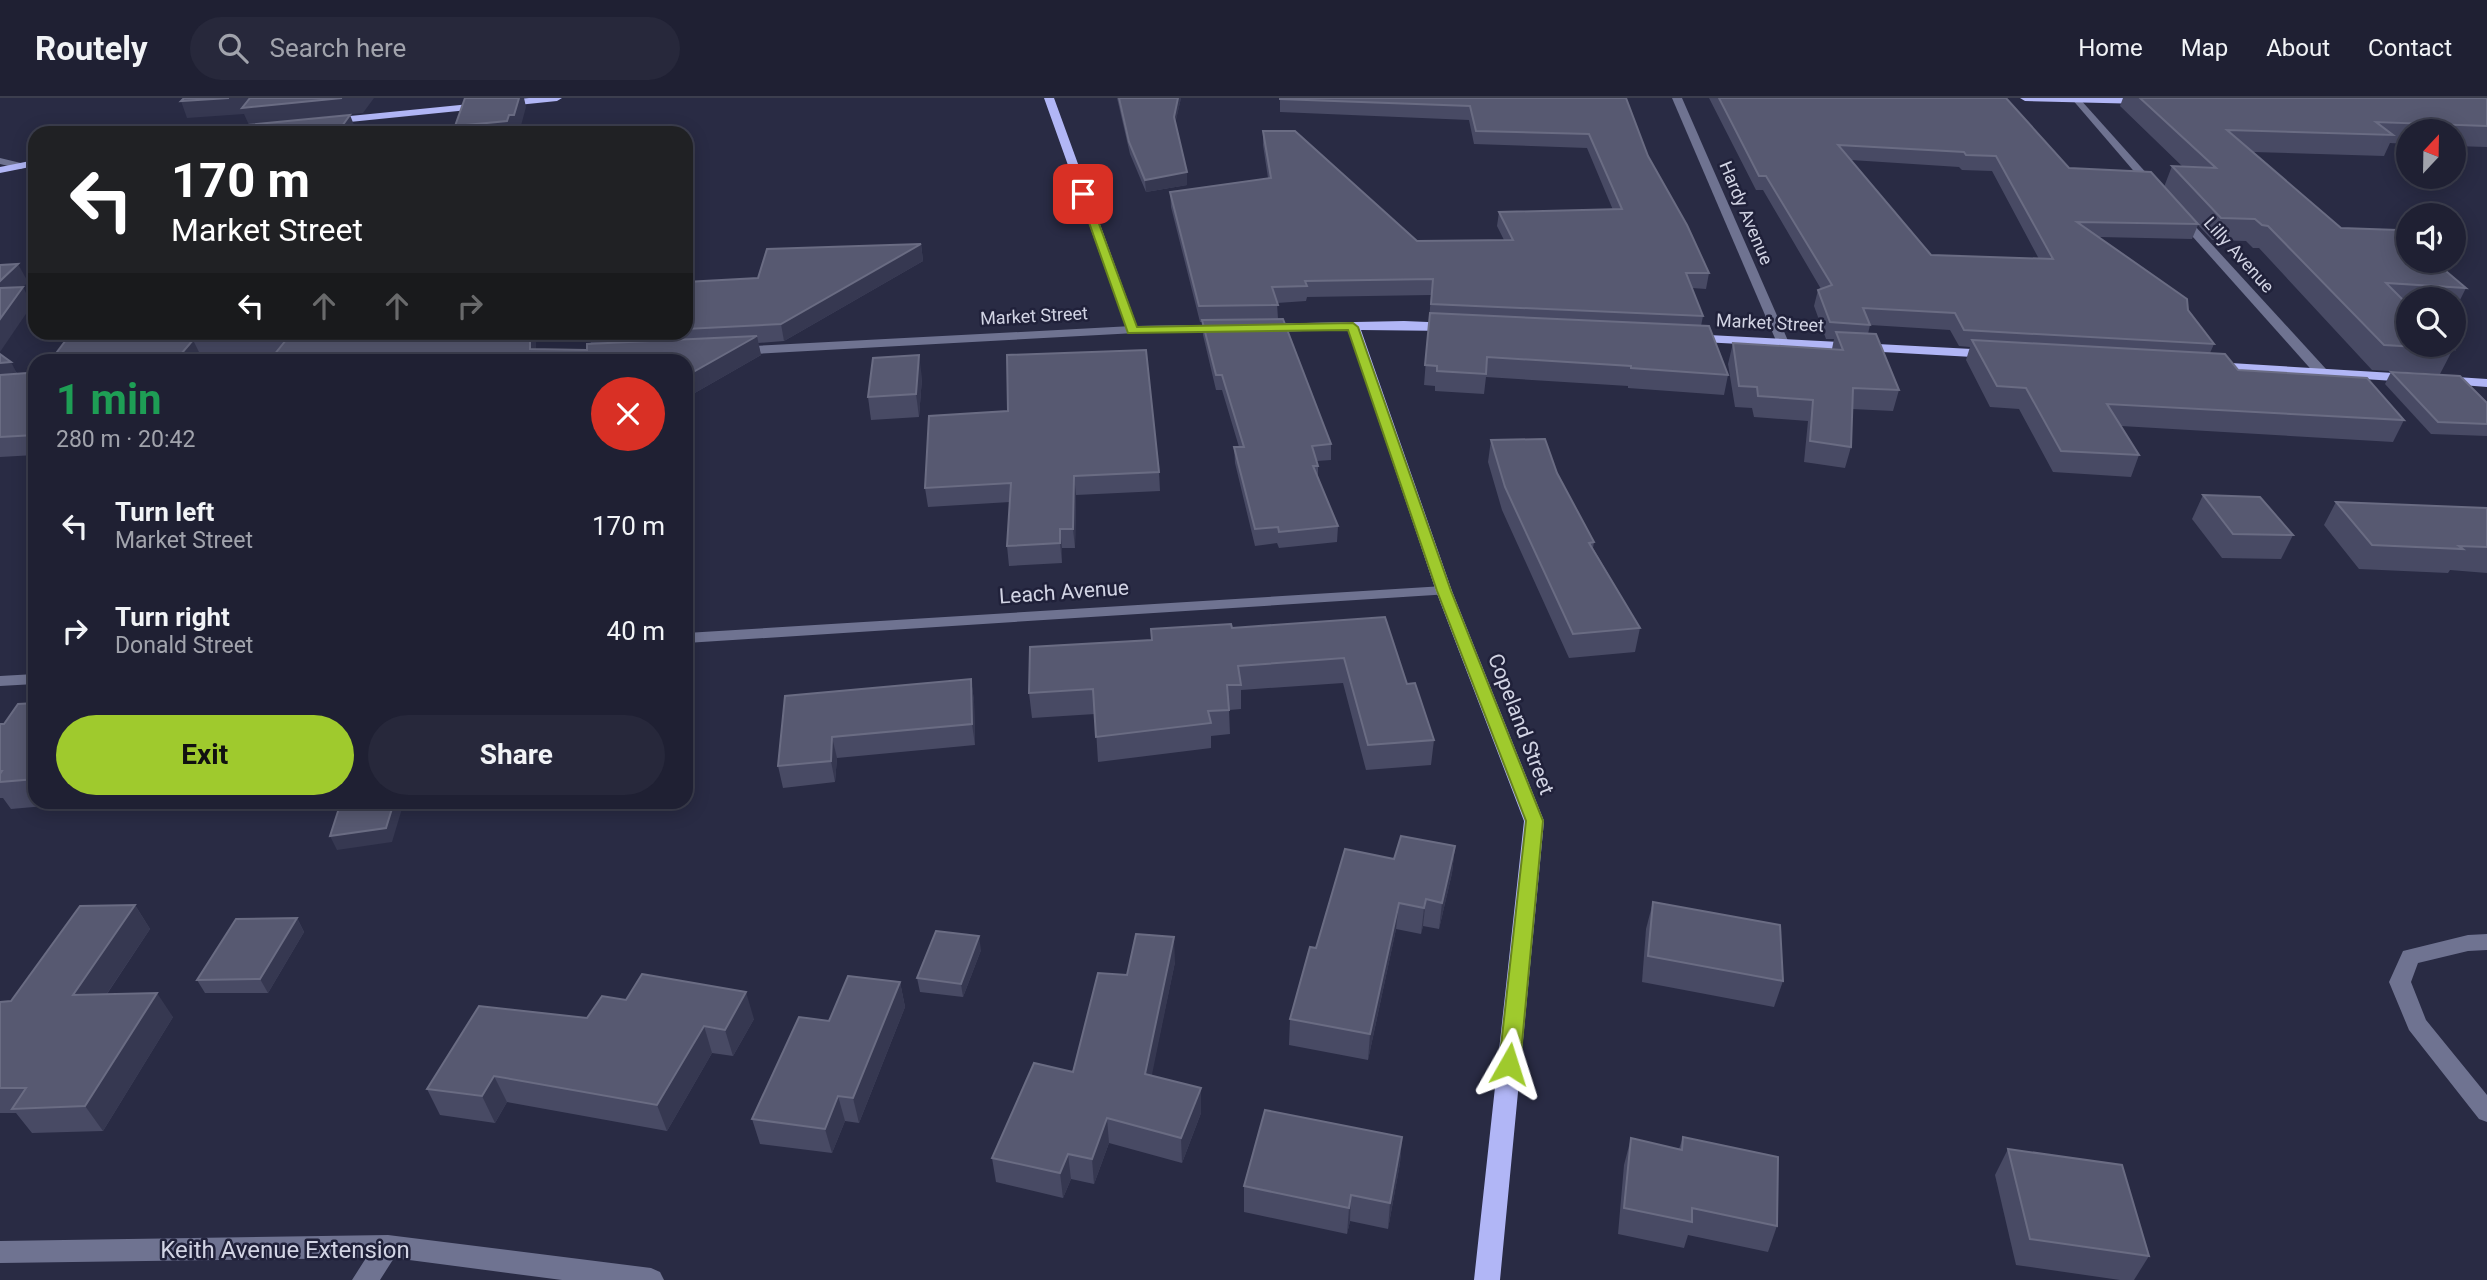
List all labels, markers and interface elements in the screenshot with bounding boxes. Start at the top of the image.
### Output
search box [190,17,680,80]
text: Routely [35,29,148,68]
icon: search [214,29,252,67]
text: Search here [270,33,406,63]
text: Home [2078,34,2143,62]
text: Map [2181,34,2228,62]
text: About [2266,34,2330,62]
text: Contact [2368,34,2452,62]
north arrow [2396,119,2466,189]
map controls [2396,119,2466,357]
text: 170 m [171,152,310,209]
icon: left [56,154,147,245]
street label: Hardy Avenue [1715,158,1778,268]
pin [1053,164,1113,224]
icon: arrive [1064,175,1102,213]
button: sound [2396,203,2466,273]
text: Market Street [171,211,363,249]
street label: Lilly Avenue [2200,212,2279,297]
icon: left [232,287,270,325]
icon: ahead [305,287,343,325]
icon: ahead [378,287,416,325]
icon: right [451,287,489,325]
button: search [2396,287,2466,357]
street label: Market Street [980,302,1089,329]
street label: Market Street [1716,309,1825,336]
text: 1 min [56,375,162,424]
button: close [591,377,665,451]
text: 280 m · 20:42 [56,426,195,453]
text: Turn left [115,497,214,527]
icon: left [56,507,94,545]
text: 170 m [592,511,665,541]
text: Market Street [115,527,253,554]
street label: Leach Avenue [998,575,1130,609]
text: Turn right [115,602,230,632]
icon: right [56,612,94,650]
text: 40 m [607,616,665,646]
text: Donald Street [115,632,253,659]
street label: Copeland Street [1483,650,1559,798]
button: Exit [56,715,354,795]
button: Share [368,715,665,795]
position arrow [1472,1027,1546,1101]
street label: Keith Avenue Extension [160,1236,410,1264]

